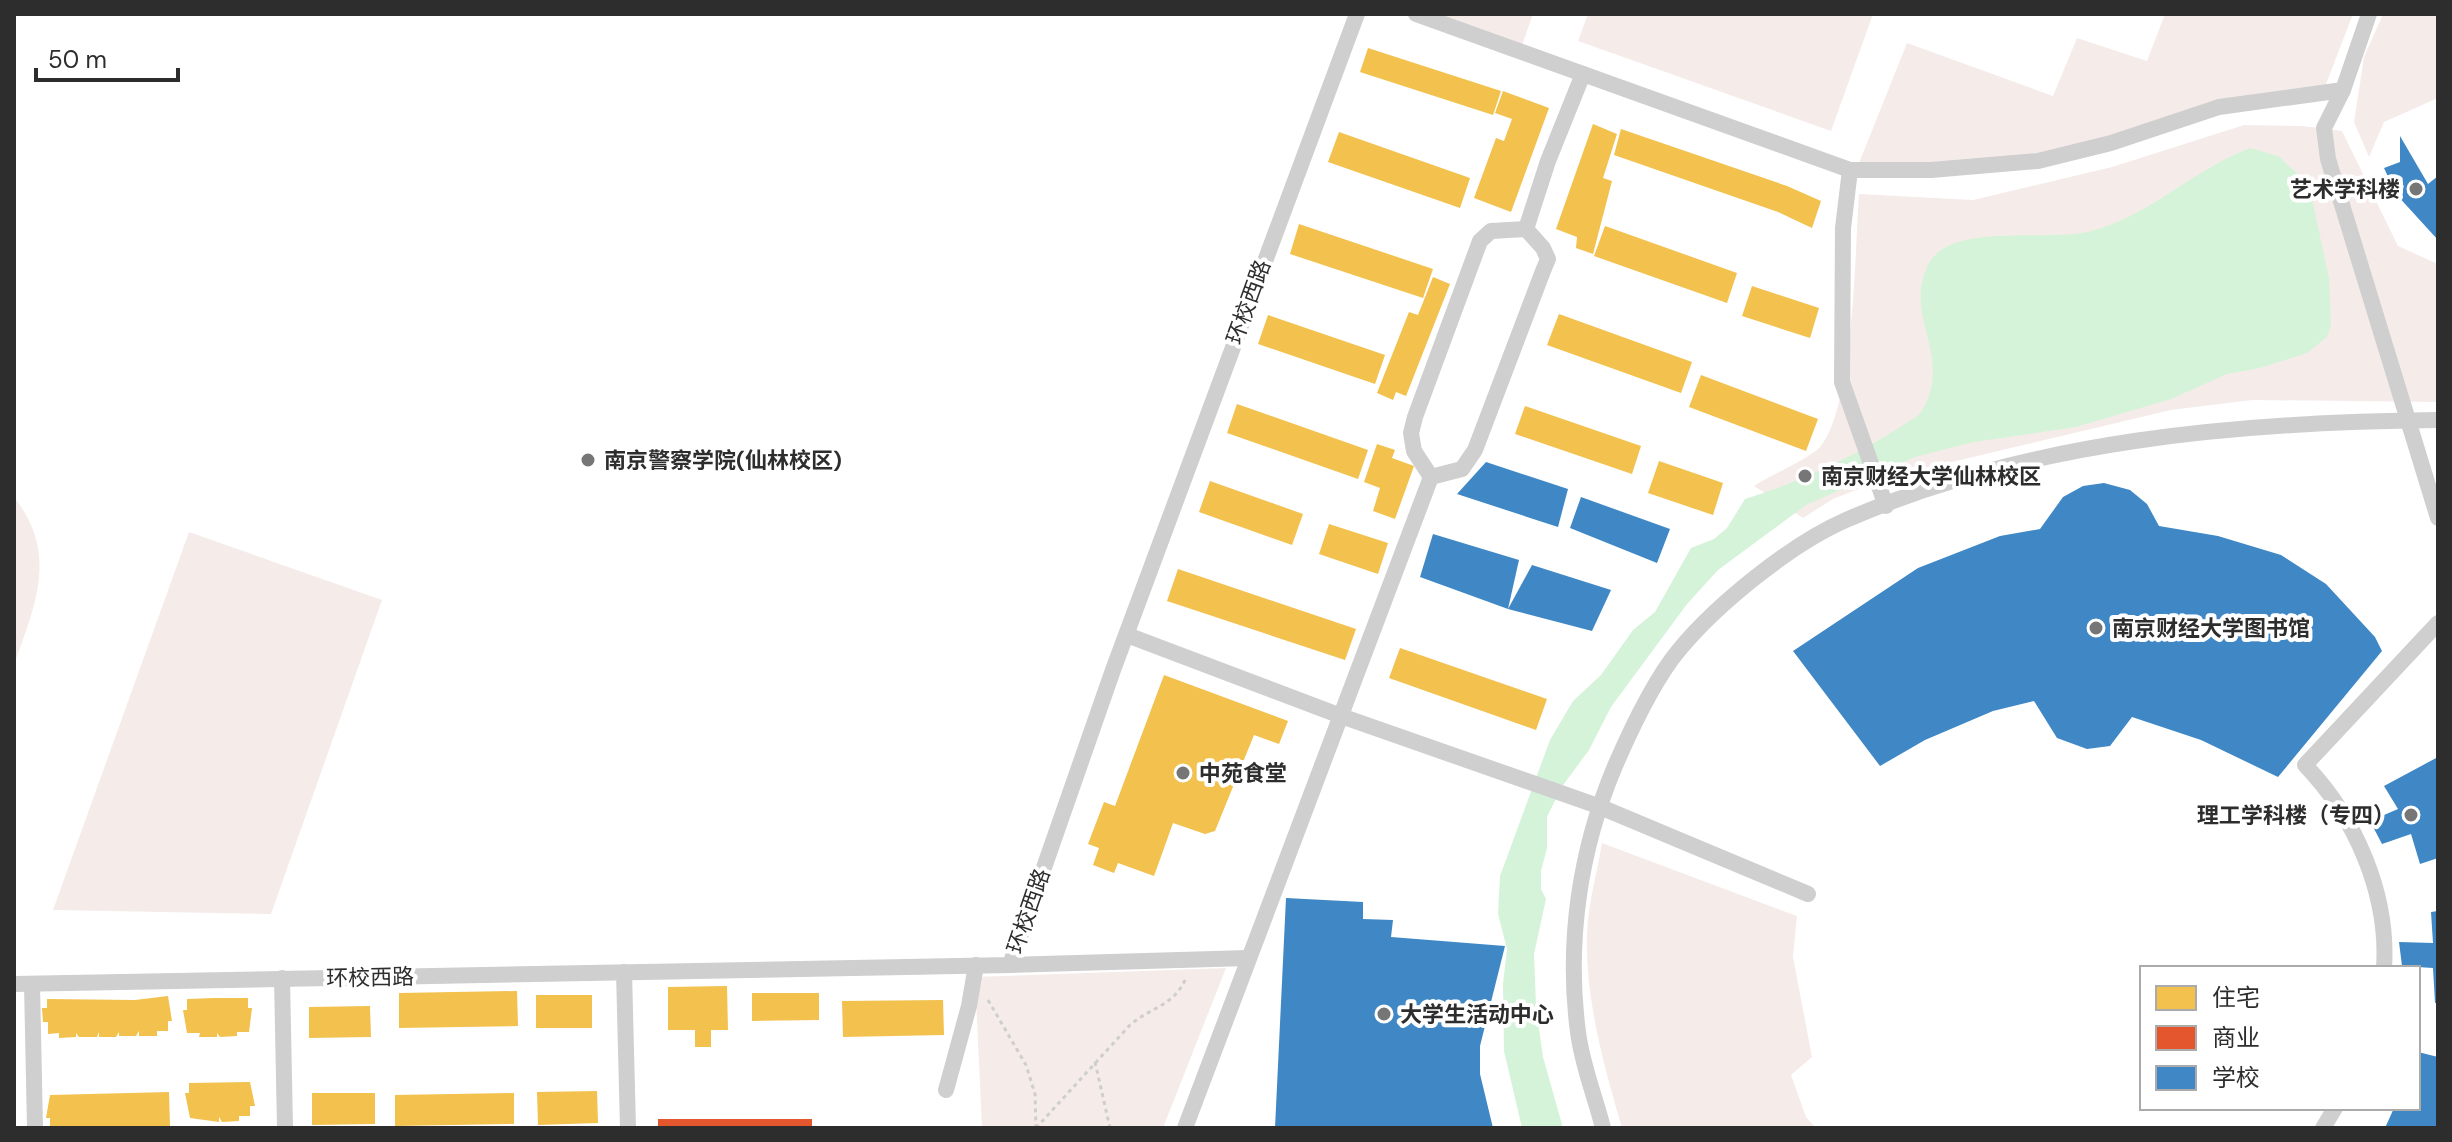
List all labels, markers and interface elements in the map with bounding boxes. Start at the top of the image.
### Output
scale bar [36,32,178,82]
text: 50 m [48,44,107,75]
place label: 艺术学科楼 [2290,175,2400,204]
marker: 艺术学科楼 [2407,180,2425,198]
street label: 环校西路 [1220,256,1277,348]
place label: 南京警察学院(仙林校区) [604,446,842,475]
marker: 南京警察学院(仙林校区) [579,451,597,469]
place label: 南京财经大学仙林校区 [1821,462,2041,491]
marker: 南京财经大学仙林校区 [1796,467,1814,485]
place label: 南京财经大学图书馆 [2112,614,2310,643]
marker: 南京财经大学图书馆 [2087,619,2105,637]
place label: 中苑食堂 [1199,759,1287,788]
marker: 中苑食堂 [1174,764,1192,782]
place label: 理工学科楼（专四） [2197,801,2395,830]
marker: 理工学科楼（专四） [2402,806,2420,824]
street label: 环校西路 [1000,865,1057,957]
street label: 环校西路 [326,962,414,993]
legend [2140,966,2420,1110]
text: 住宅 [2212,982,2260,1013]
place label: 大学生活动中心 [1400,1000,1554,1029]
marker: 大学生活动中心 [1375,1005,1393,1023]
text: 商业 [2212,1022,2260,1053]
text: 学校 [2212,1062,2260,1093]

